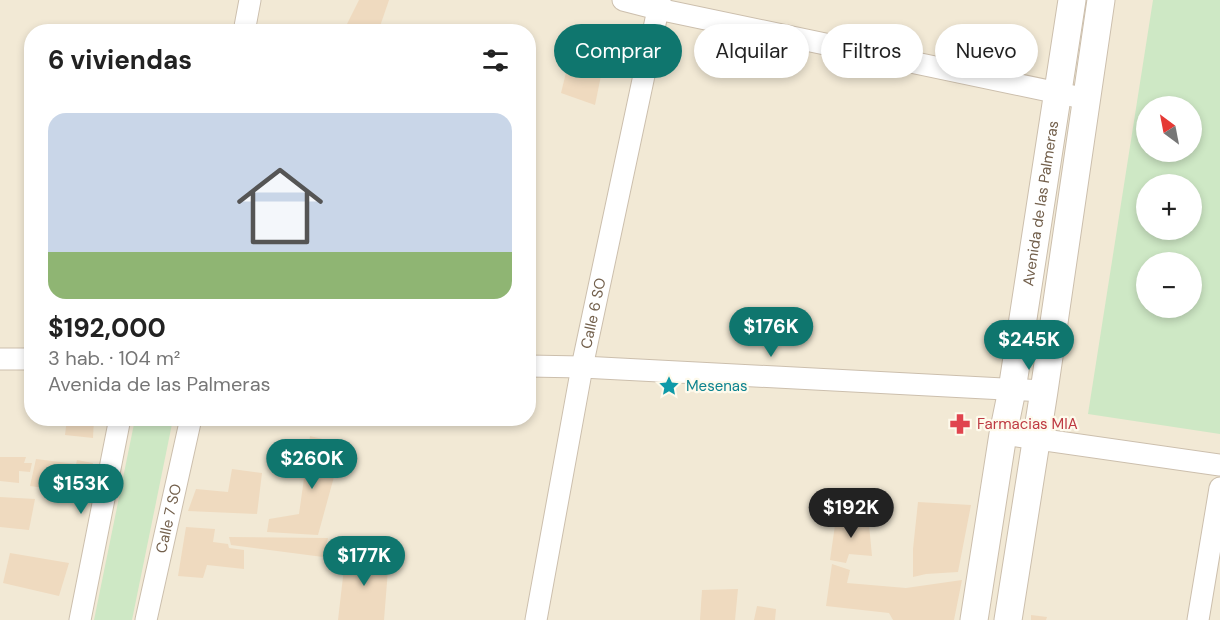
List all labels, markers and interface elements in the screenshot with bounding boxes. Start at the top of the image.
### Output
chip: Comprar [554,24,682,78]
chip: Alquilar [694,24,809,78]
chip: Filtros [821,24,923,78]
chip: Nuevo [935,24,1038,78]
text: 6 viviendas [48,43,192,77]
icon: filters [479,44,512,77]
north arrow [1136,96,1202,162]
map controls [1136,96,1202,318]
street label: Avenida de las Palmeras [1018,119,1063,287]
icon: home [226,152,334,260]
button: + [1136,174,1202,240]
button: − [1136,252,1202,318]
street label: Calle 6 SO [576,276,611,351]
pin: $176K [729,307,813,358]
text: $192,000 [48,311,166,345]
text: $176K [743,313,799,339]
pin: $245K [987,320,1071,371]
text: $245K [998,326,1060,352]
text: 3 hab. · 104 m² [48,345,180,371]
text: Avenida de las Palmeras [48,371,271,397]
place icon: Mesenas [657,374,681,398]
place label: Mesenas [686,376,748,396]
pharmacy icon: Farmacias MIA [948,412,972,436]
place label: Farmacias MIA [977,414,1078,434]
pin: $260K [270,439,354,490]
text: $260K [280,445,344,471]
pin: $153K [39,464,123,515]
text: $153K [53,470,109,496]
street label: Calle 7 SO [151,482,186,555]
pin: $192K [809,488,893,539]
text: $192K [823,494,879,520]
pin: $177K [322,536,406,587]
text: $177K [337,542,391,568]

